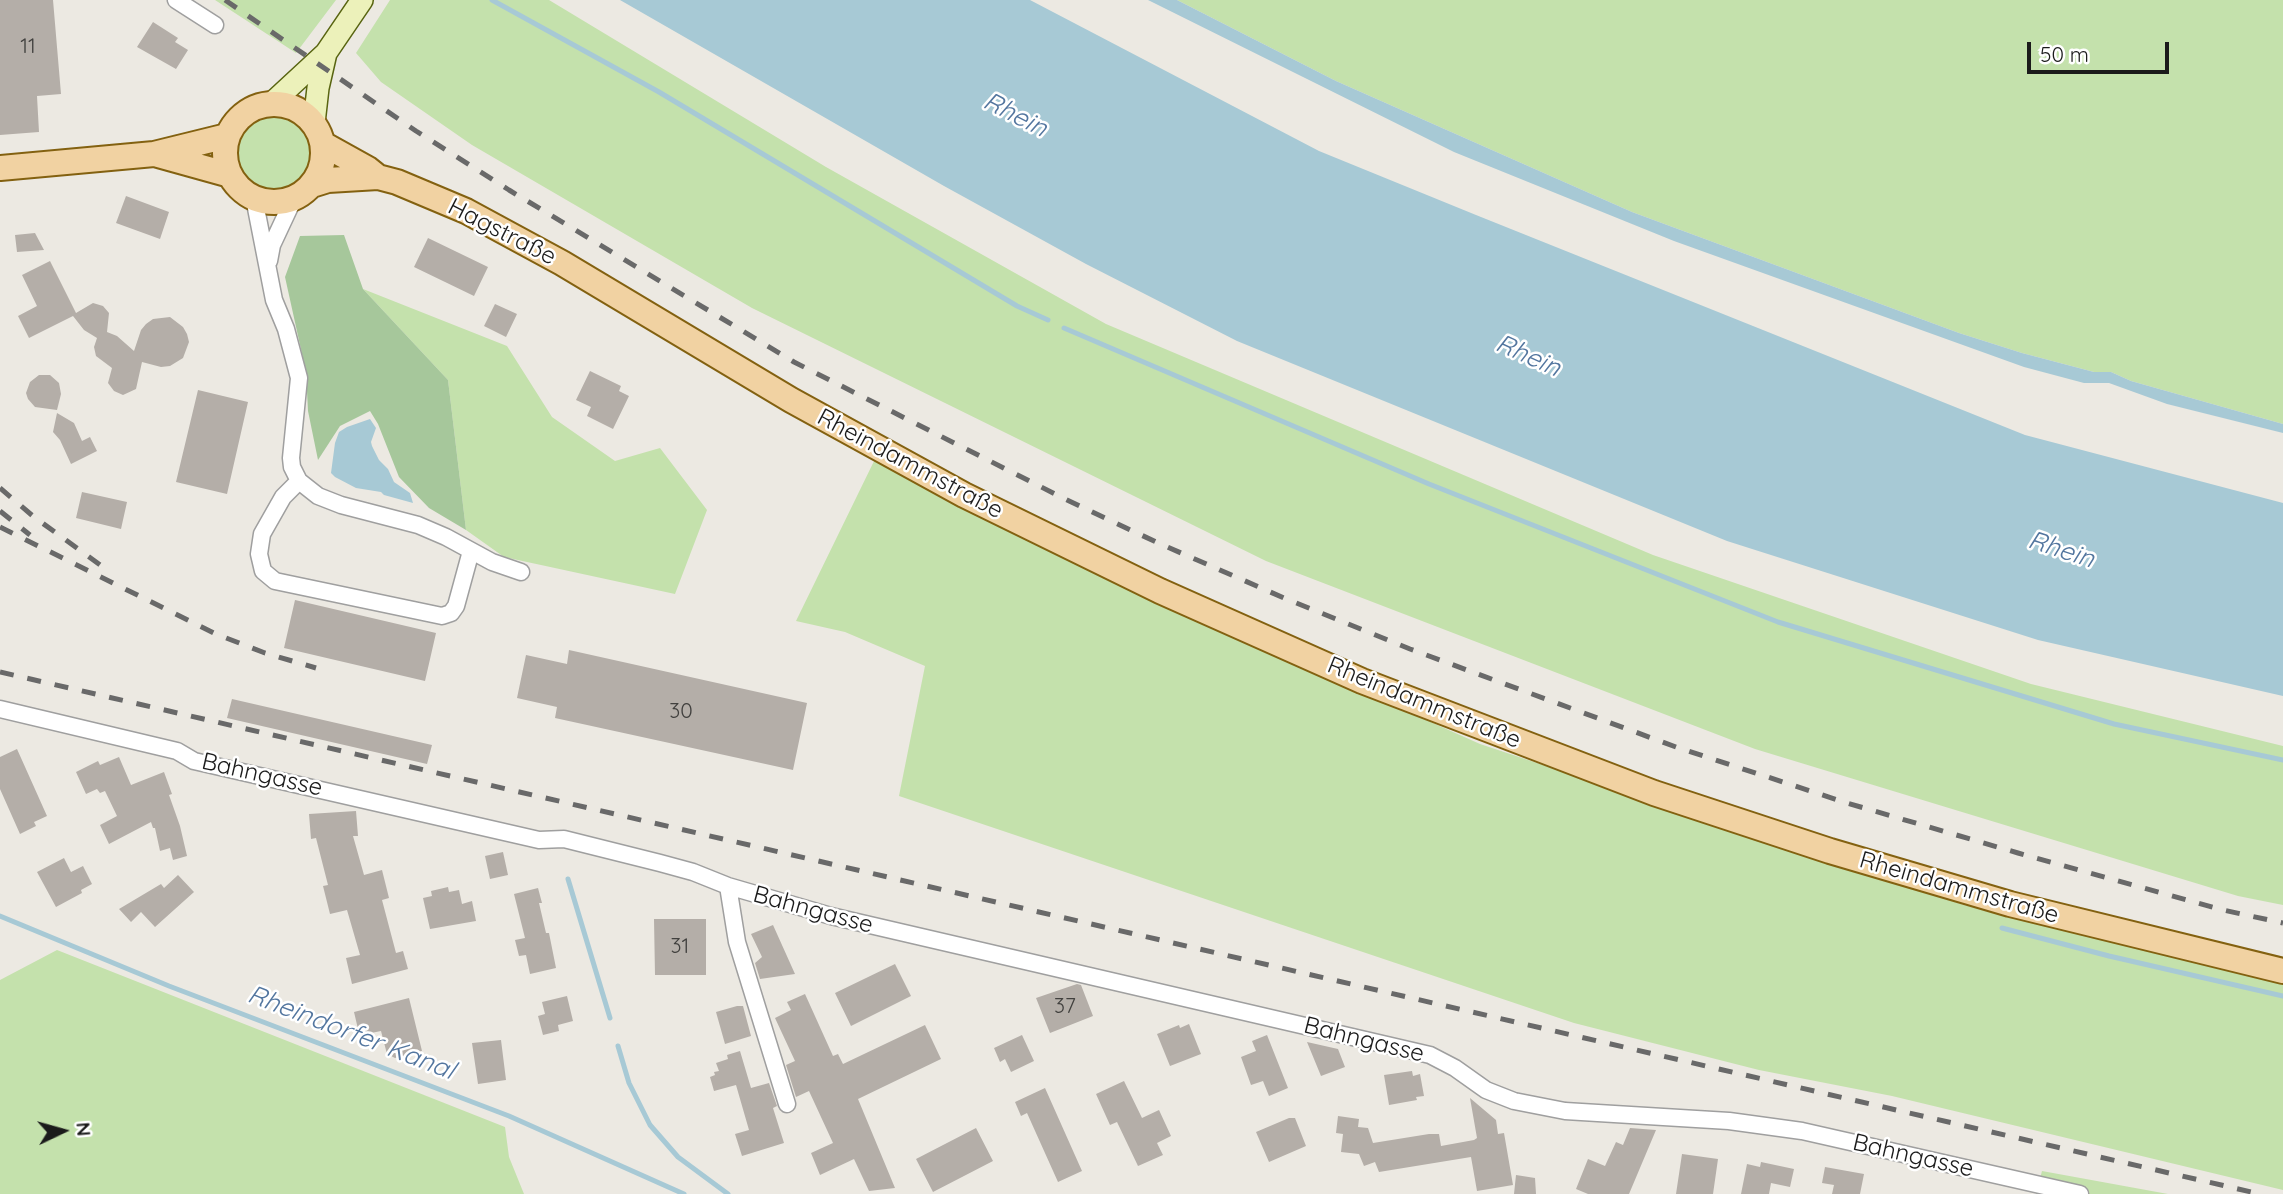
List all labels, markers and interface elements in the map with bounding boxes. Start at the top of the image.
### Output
scale bar [2031,28,2173,72]
house number: 11 [20,34,36,60]
text: 50 m [2040,41,2089,67]
water label: Rhein [978,86,1052,144]
street label: Hagstraße [443,192,561,272]
water label: Rhein [1491,328,1565,384]
street label: Rheindammstraße [812,403,1008,525]
water label: Rhein [2024,525,2098,575]
street label: Rheindammstraße [1323,651,1525,755]
house number: 30 [669,699,693,725]
street label: Bahngasse [199,747,325,803]
street label: Rheindammstraße [1856,846,2062,930]
street label: Bahngasse [750,880,876,940]
house number: 31 [671,934,689,960]
water label: Rheindorfer Kanal [243,979,459,1087]
house number: 37 [1054,994,1076,1020]
street label: Bahngasse [1301,1011,1427,1069]
north arrow [28,1096,98,1166]
text: N [71,1121,96,1137]
street label: Bahngasse [1850,1128,1976,1184]

